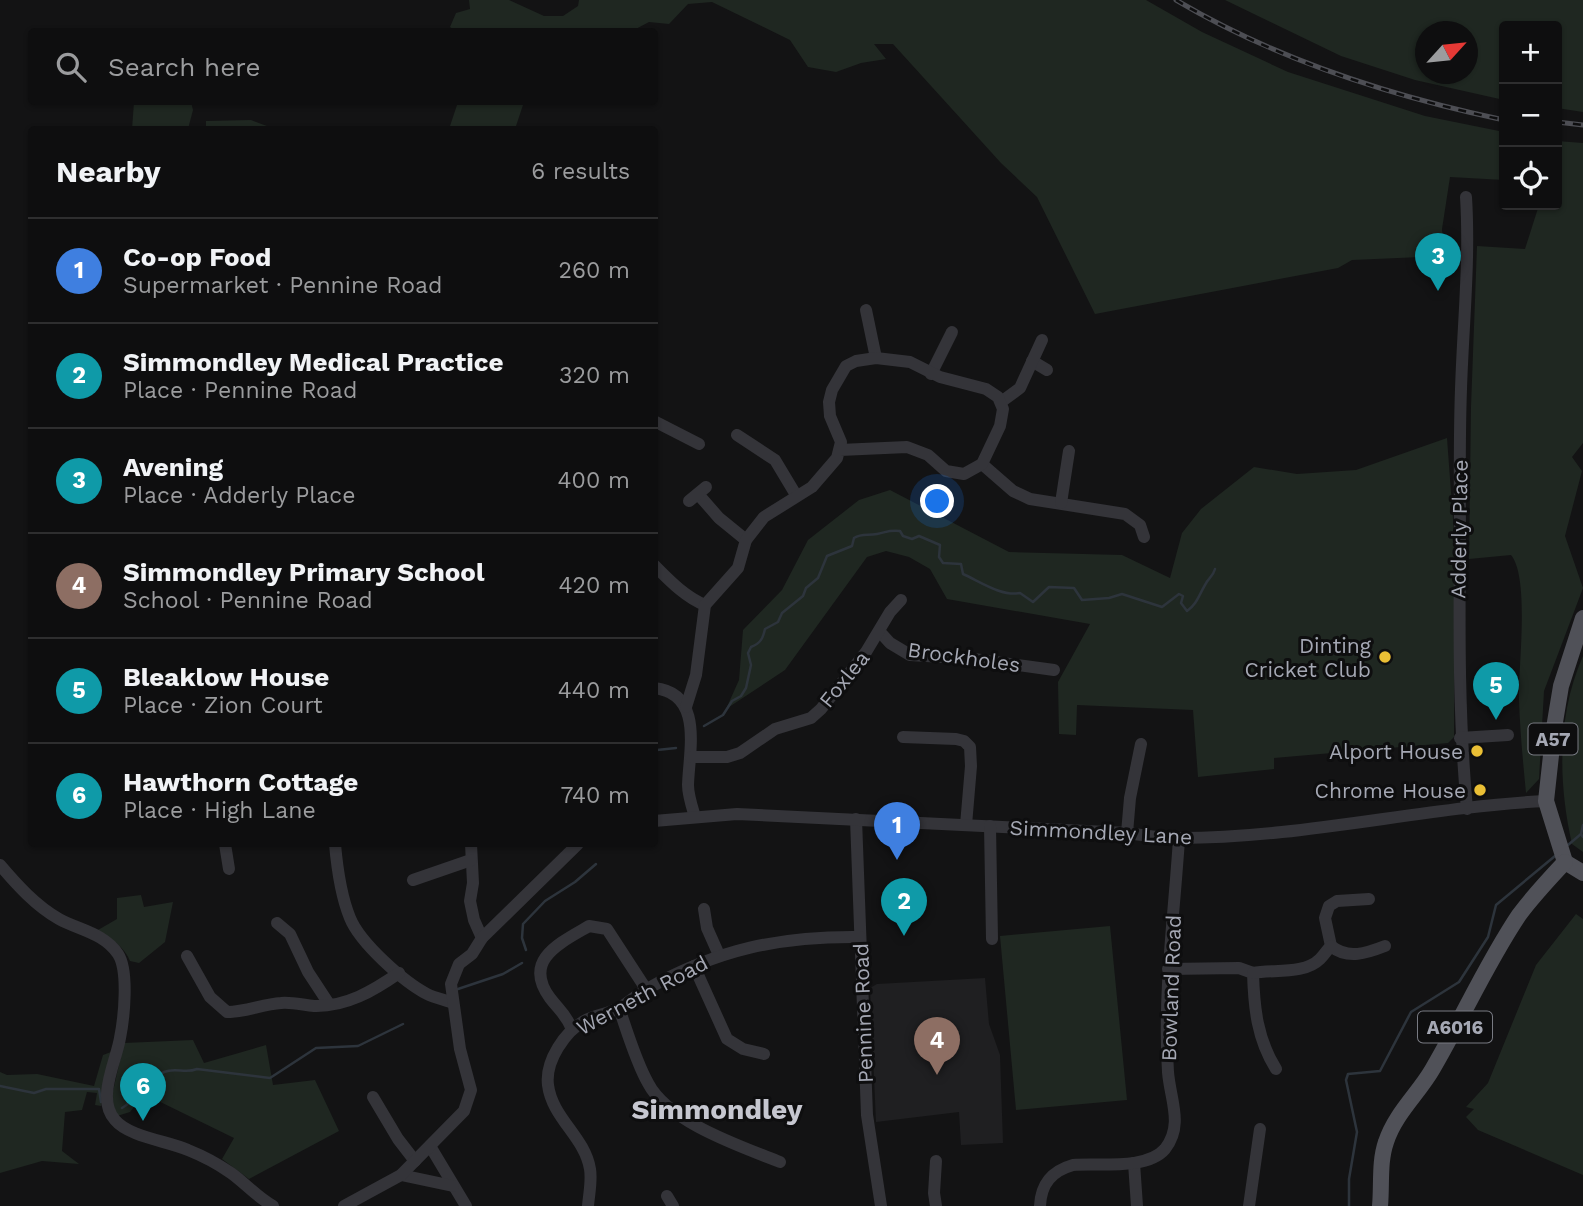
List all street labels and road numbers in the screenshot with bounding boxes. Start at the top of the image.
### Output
street label: Adderly Place [1445,459,1473,599]
street label: Brockholes [906,637,1022,677]
street label: Foxlea [814,646,874,712]
road number: A57 [1528,724,1578,754]
street label: Simmondley Lane [1009,815,1193,849]
street label: Bowland Road [1156,914,1186,1062]
street label: Pennine Road [848,943,878,1083]
street label: Werneth Road [572,950,712,1040]
road number: A6016 [1418,1012,1492,1042]

